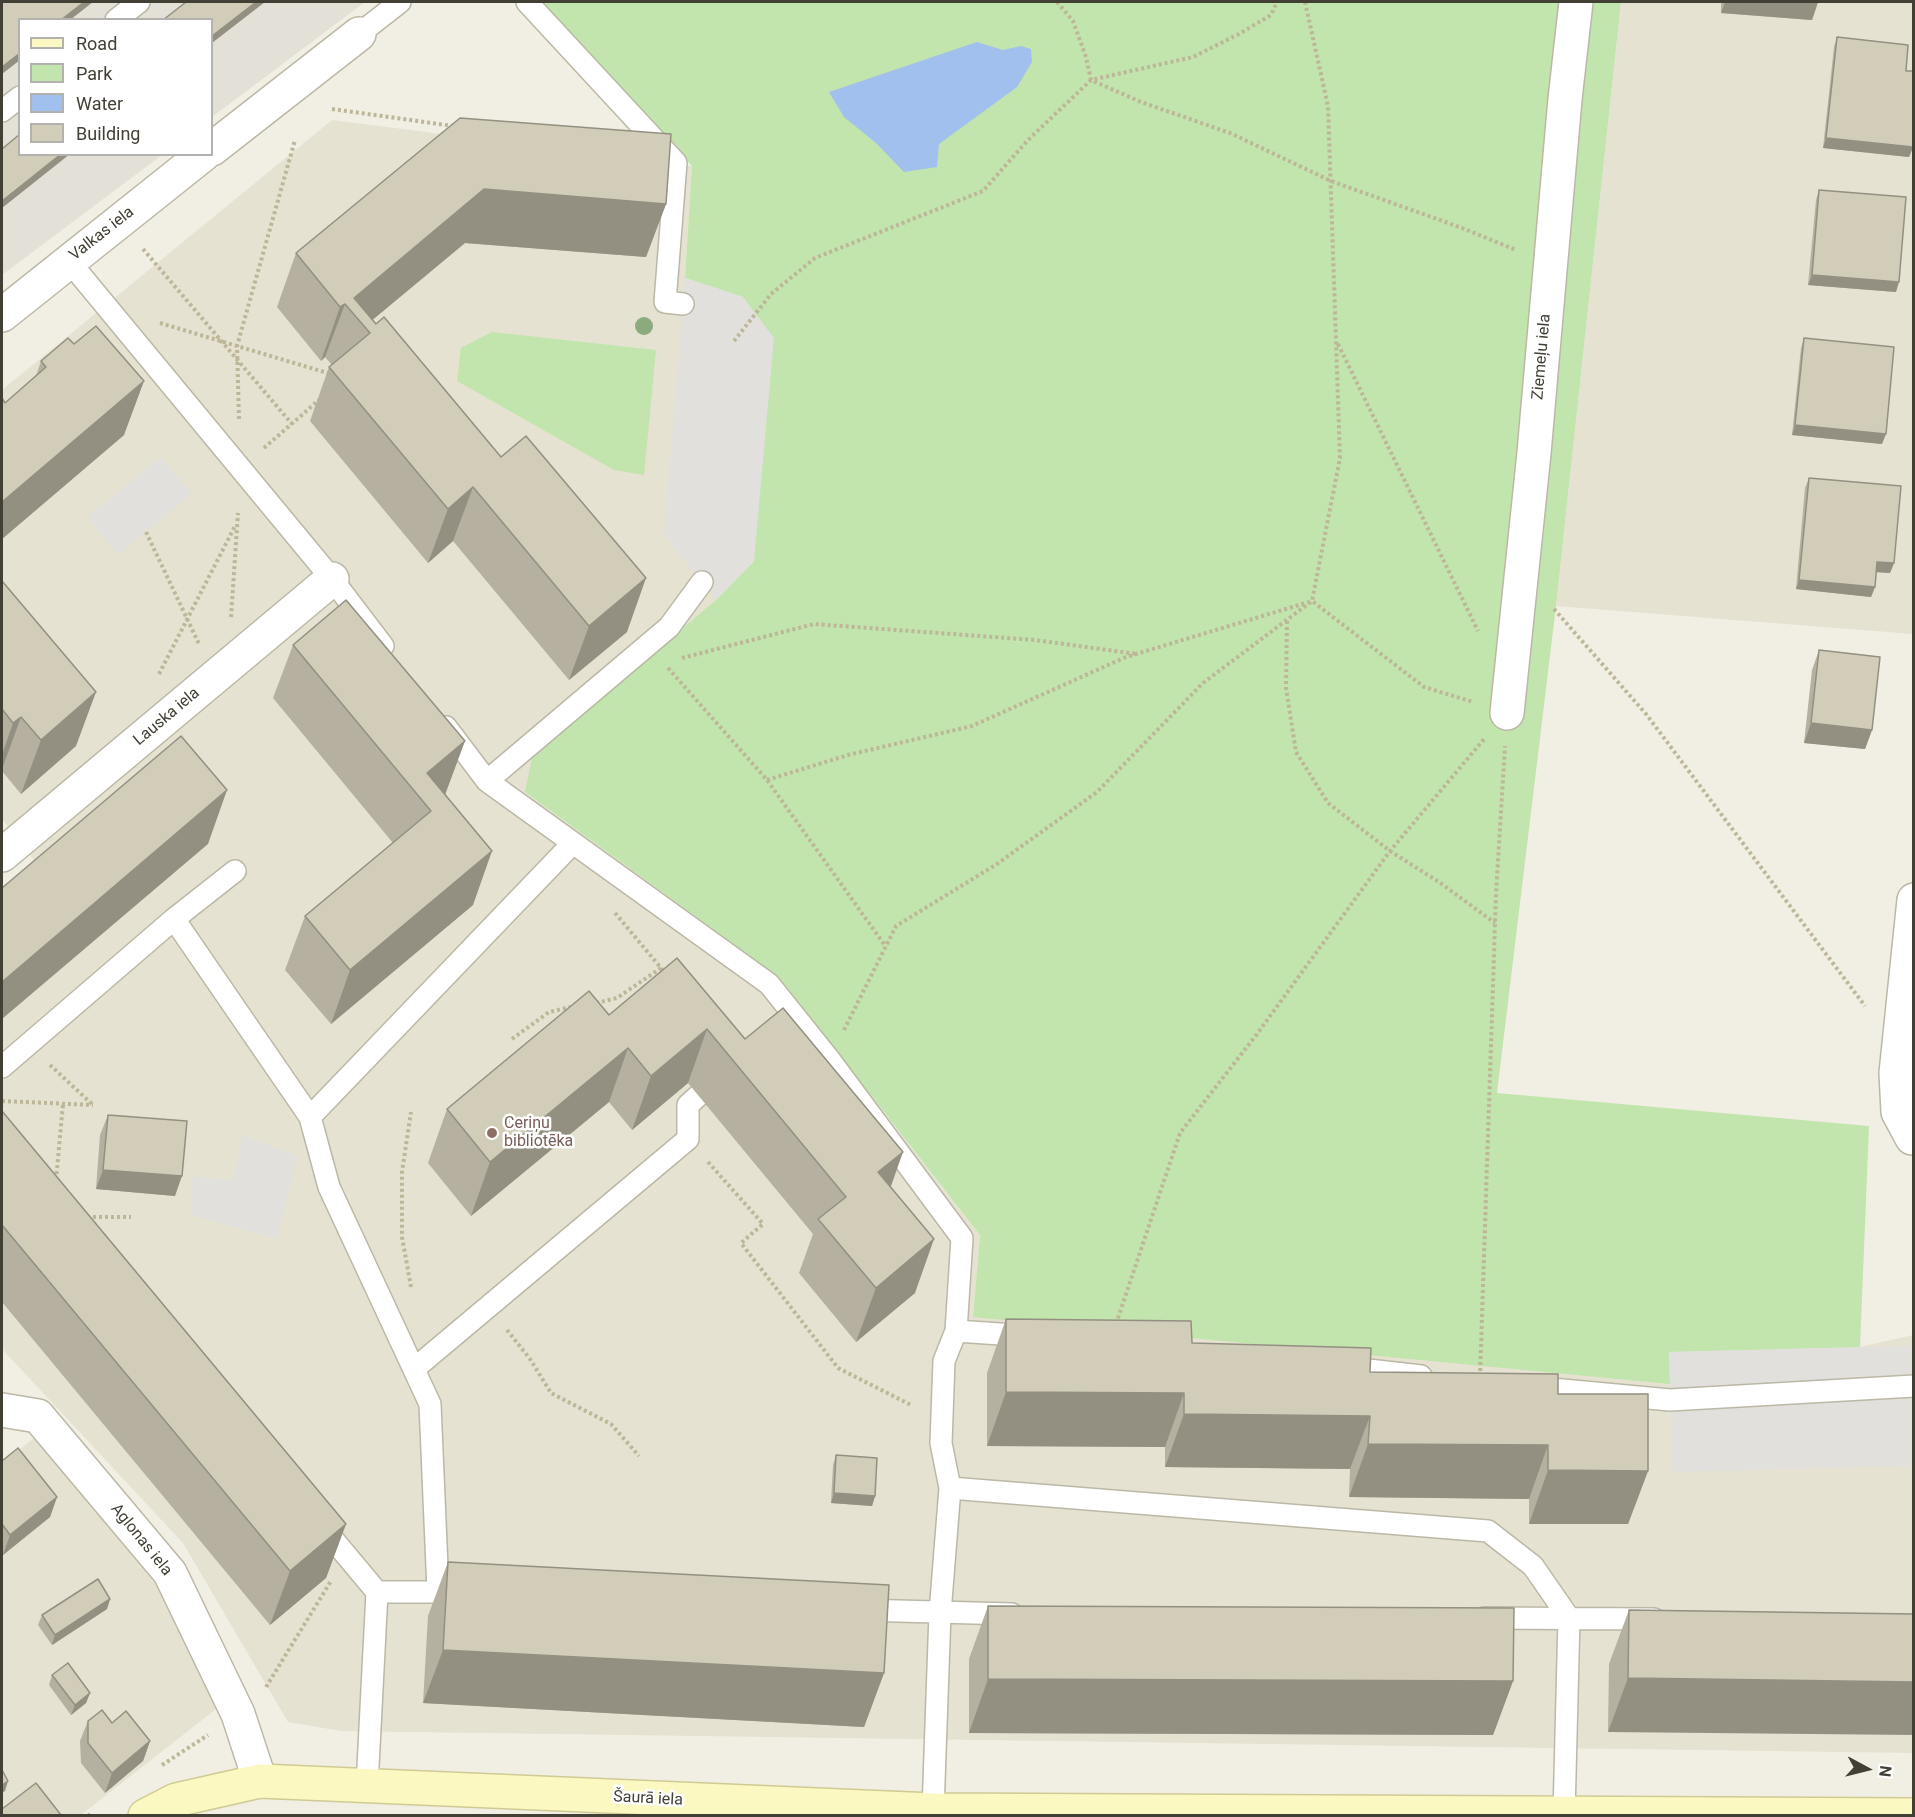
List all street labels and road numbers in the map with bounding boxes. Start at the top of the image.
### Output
street label: Valkas iela [66,203,138,265]
street label: Ziemeļu iela [1529,313,1555,401]
street label: Lauska iela [130,684,204,750]
street label: Aglonas iela [106,1500,176,1580]
street label: Šaurā iela [613,1788,683,1810]

